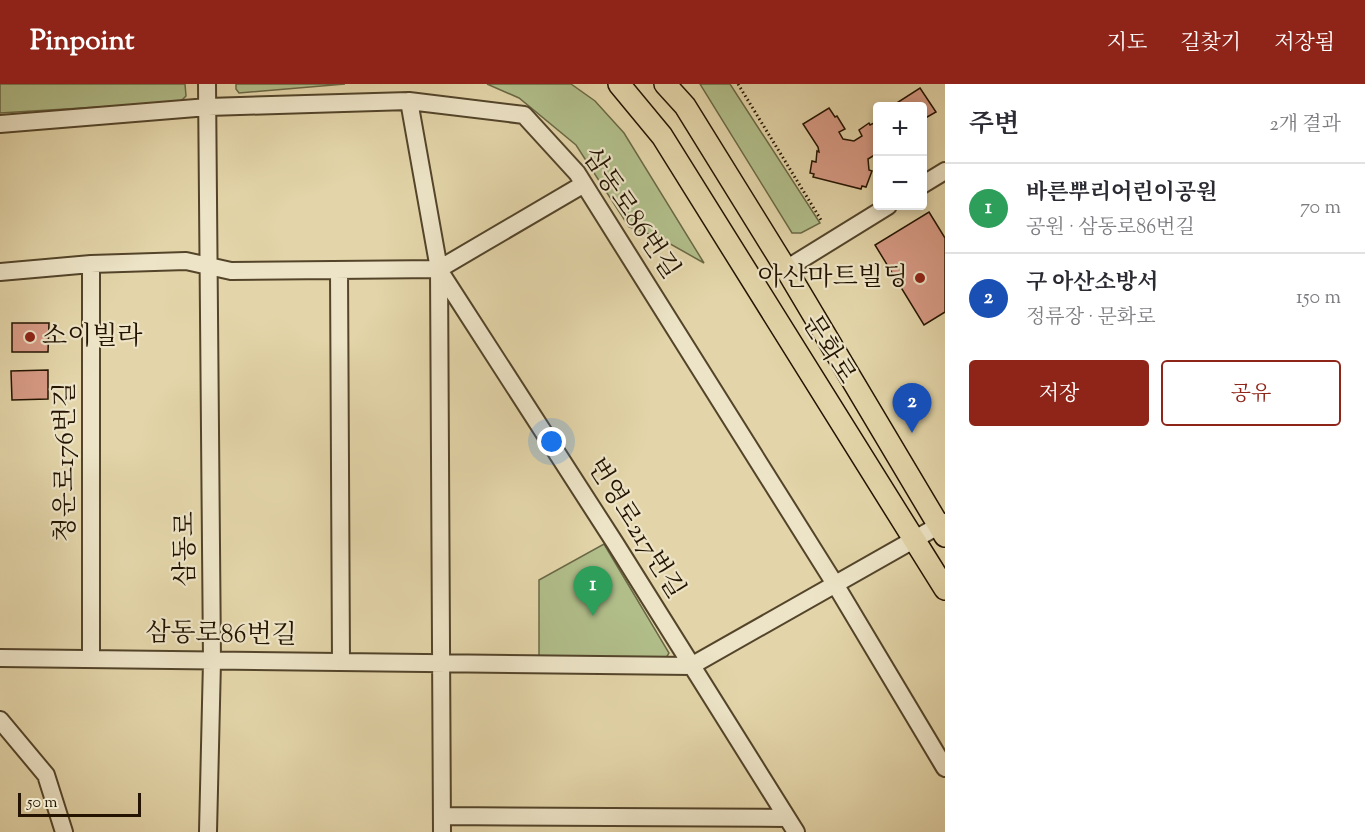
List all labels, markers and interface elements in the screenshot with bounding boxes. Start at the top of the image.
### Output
text: Pinpoint [30,22,134,62]
text: 지도 [1107,29,1147,59]
text: 길찾기 [1180,29,1241,59]
text: 저장됨 [1274,29,1335,59]
map controls [873,102,927,210]
button: + [873,102,927,156]
text: 주변 [969,107,1019,144]
text: 2개 결과 [1269,111,1341,140]
street label: 삼동로86번길 [572,141,688,287]
button: − [873,156,927,210]
text: 바른뿌리어린이공원 [1026,178,1217,210]
text: 1 [985,194,992,223]
text: 70 m [1300,194,1341,223]
text: 공원 · 삼동로86번길 [1026,214,1195,243]
place label: 아산마트빌딩 [757,260,908,297]
text: 구 아산소방서 [1026,268,1158,300]
marker: 아산마트빌딩 [913,271,927,285]
text: 2 [984,284,993,313]
text: 150 m [1296,284,1341,313]
text: 정류장 · 문화로 [1026,304,1155,333]
street label: 문화로 [792,308,864,392]
place label: 소이빌라 [42,319,143,356]
marker: 소이빌라 [23,330,37,344]
button: 저장 [969,360,1149,426]
button: 공유 [1161,360,1341,426]
street label: 청운로176번길 [48,382,85,542]
pin: 2 [892,384,932,433]
your location [537,427,566,456]
street label: 번영로217번길 [579,453,691,605]
street label: 삼동로 [168,511,205,587]
pin: 1 [574,566,612,616]
street label: 삼동로86번길 [145,615,297,655]
scale bar [18,790,141,818]
text: 50 m [27,792,58,815]

